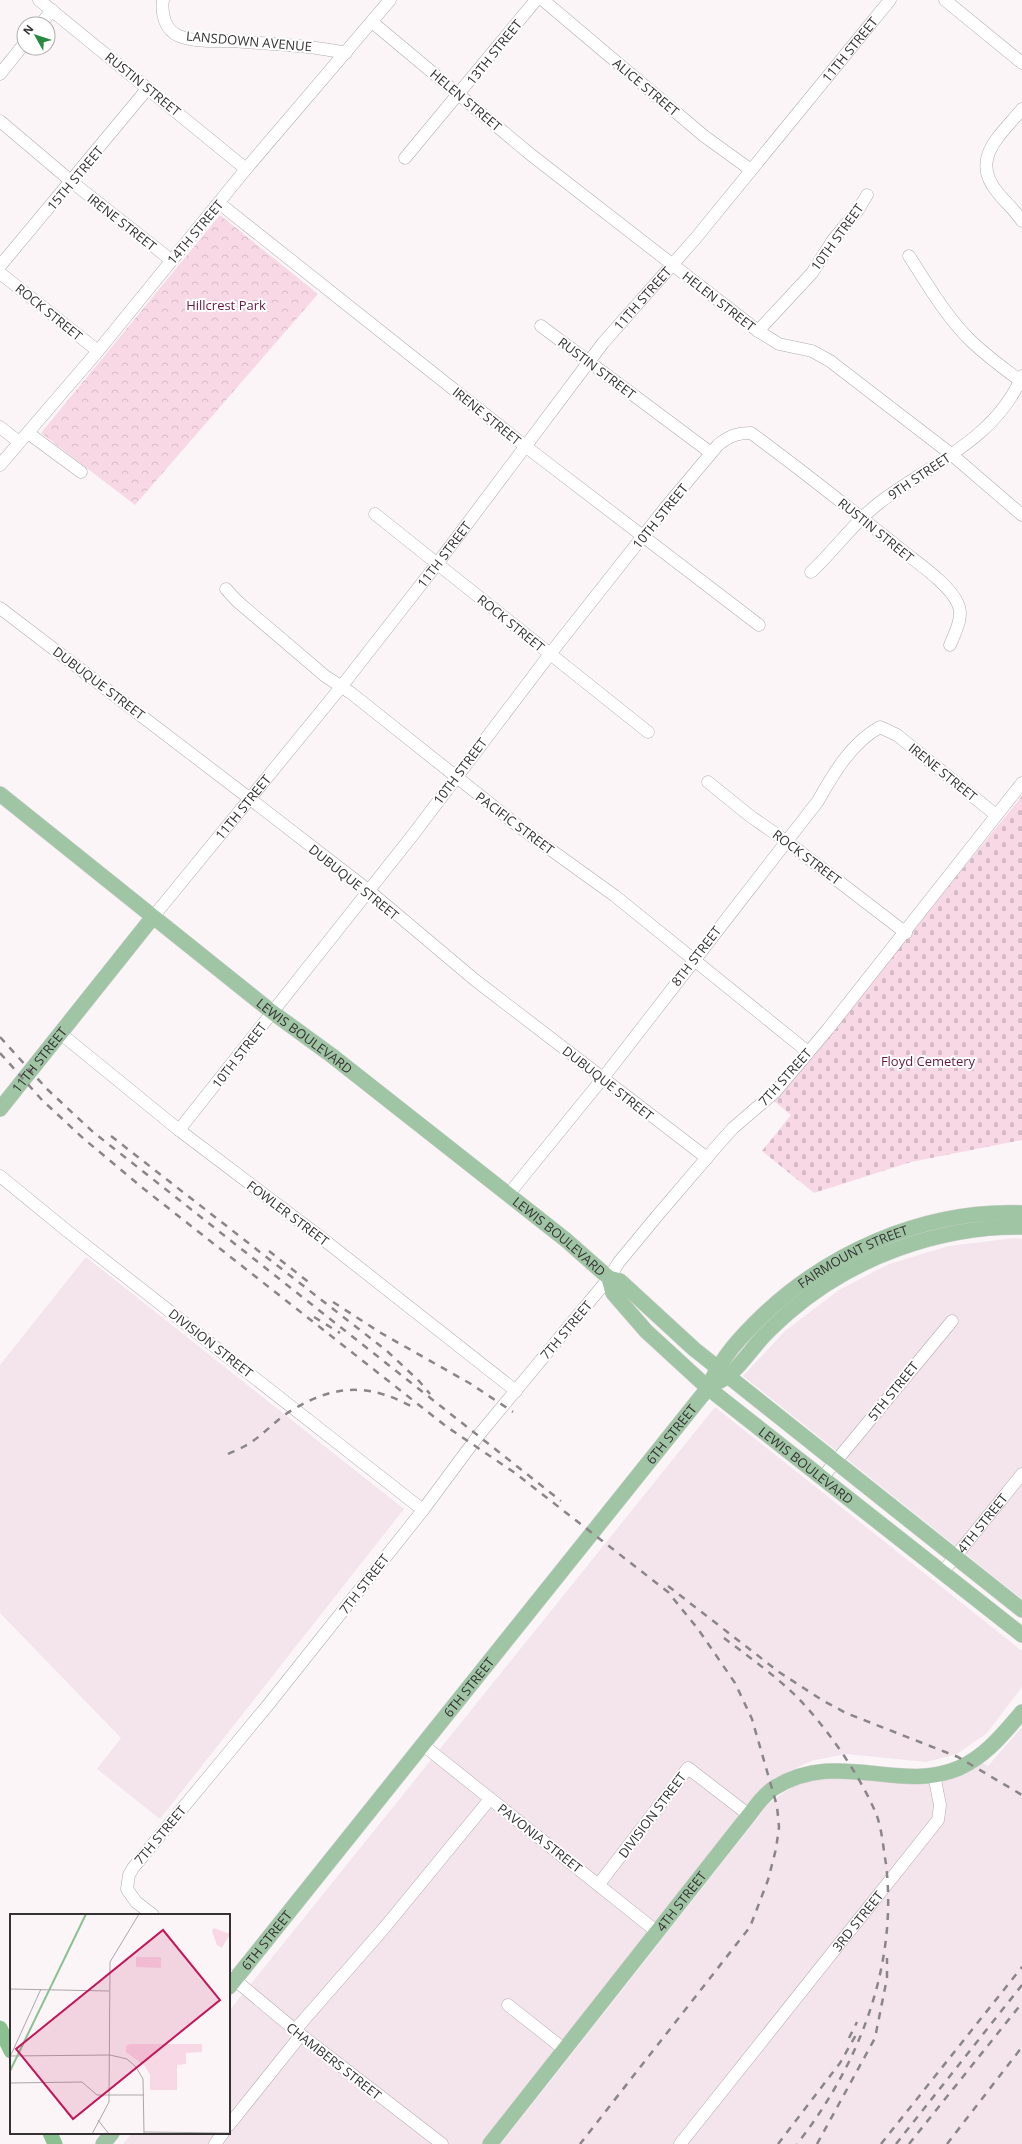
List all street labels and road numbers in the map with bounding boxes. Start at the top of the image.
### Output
street label: 11TH STREET [818,12,882,86]
street label: 13TH STREET [462,15,526,88]
street label: LANSDOWN AVENUE [185,27,313,55]
street label: RUSTIN STREET [101,48,185,121]
street label: ALICE STREET [609,54,684,121]
street label: HELEN STREET [427,65,506,136]
street label: 15TH STREET [43,141,108,214]
street label: IRENE STREET [84,189,161,255]
street label: 14TH STREET [163,195,228,268]
street label: 10TH STREET [807,199,868,274]
street label: 11TH STREET [610,262,676,334]
street label: HELEN STREET [679,267,760,336]
street label: ROCK STREET [12,279,87,345]
street label: RUSTIN STREET [555,333,640,404]
street label: IRENE STREET [449,383,526,450]
street label: 9TH STREET [884,448,954,503]
street label: 10TH STREET [628,479,692,552]
street label: RUSTIN STREET [834,494,918,567]
street label: 11TH STREET [413,517,476,591]
street label: ROCK STREET [474,590,549,656]
street label: DUBUQUE STREET [49,642,149,724]
street label: 10TH STREET [429,733,491,808]
street label: IRENE STREET [905,739,982,806]
street label: 11TH STREET [211,770,275,843]
street label: PACIFIC STREET [472,788,558,859]
street label: ROCK STREET [769,825,846,889]
street label: DUBUQUE STREET [305,840,403,924]
street label: 8TH STREET [667,922,726,990]
street label: LEWIS BOULEVARD [253,994,356,1078]
street label: 10TH STREET [208,1018,271,1092]
street label: 11TH STREET [8,1023,71,1096]
street label: DUBUQUE STREET [559,1042,658,1125]
street label: 7TH STREET [754,1044,816,1110]
street label: FOWLER STREET [243,1176,333,1250]
street label: LEWIS BOULEVARD [509,1192,610,1280]
street label: FAIRMOUNT STREET [794,1221,911,1292]
street label: 7TH STREET [536,1296,596,1363]
street label: DIVISION STREET [165,1304,258,1382]
street label: 5TH STREET [864,1357,923,1424]
street label: 6TH STREET [642,1400,701,1468]
street label: LEWIS BOULEVARD [755,1422,857,1508]
street label: 4TH STREET [953,1489,1012,1557]
street label: 7TH STREET [335,1550,394,1618]
street label: 6TH STREET [439,1653,499,1721]
street label: DIVISION STREET [614,1768,691,1861]
street label: PAVONIA STREET [494,1799,587,1877]
street label: 7TH STREET [130,1801,190,1868]
street label: 4TH STREET [652,1867,711,1935]
street label: 3RD STREET [828,1887,888,1955]
street label: 6TH STREET [237,1906,296,1974]
street label: CHAMBERS STREET [283,2018,386,2104]

